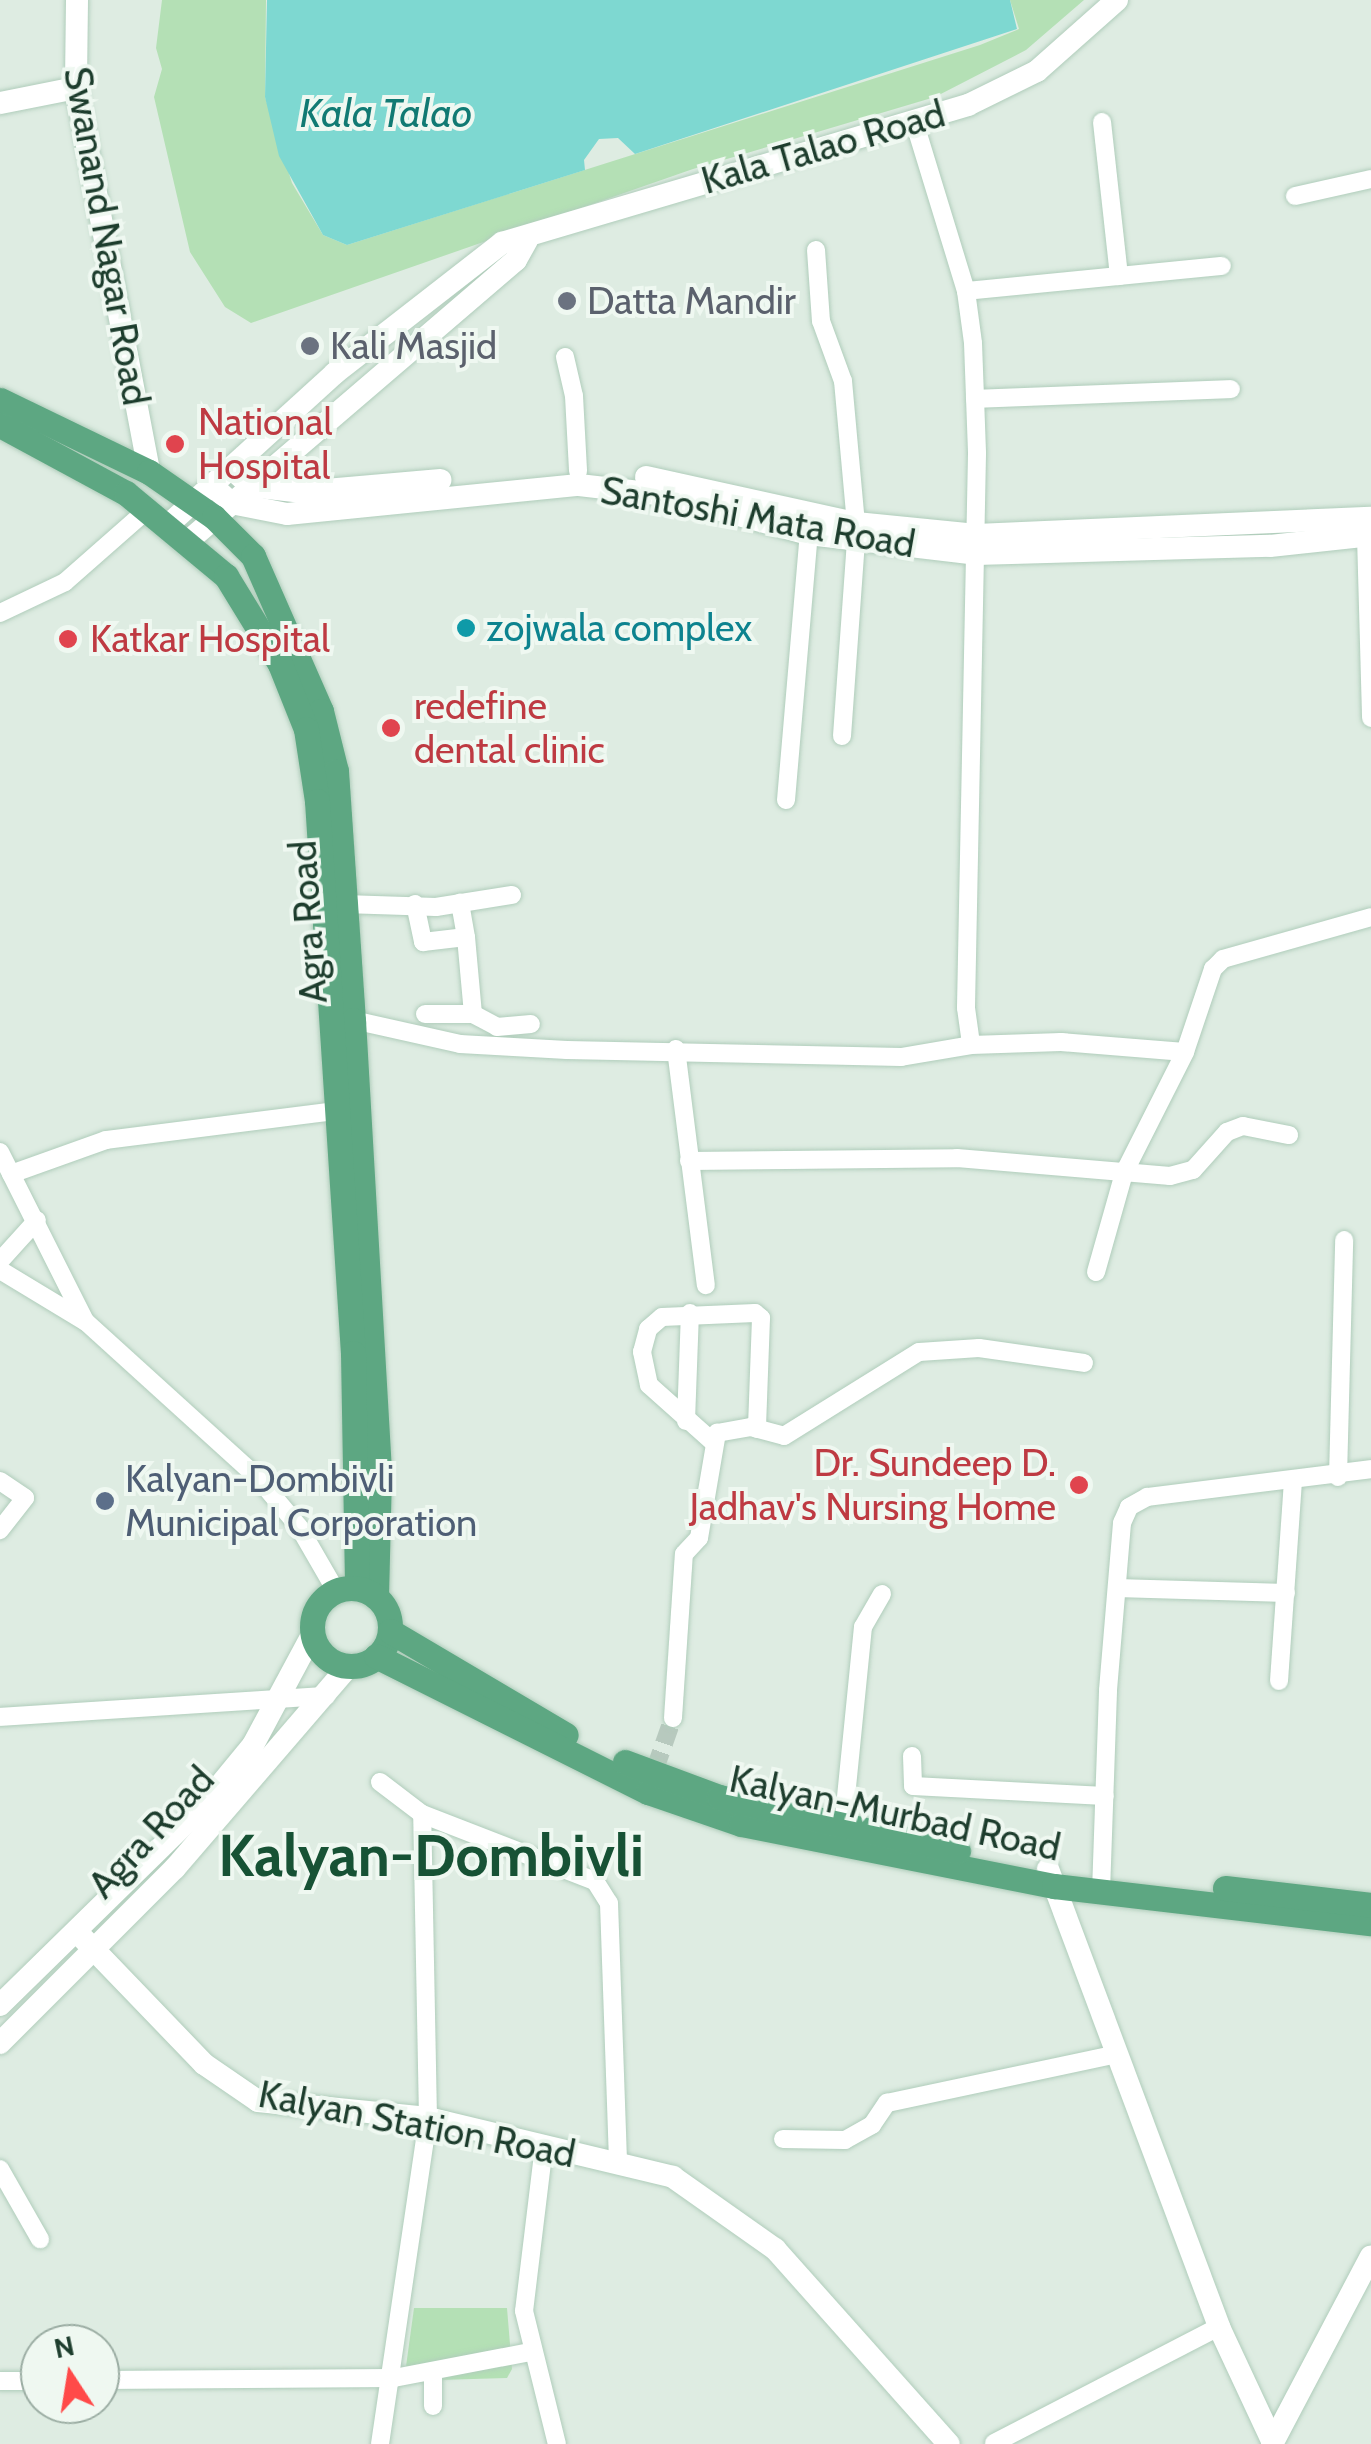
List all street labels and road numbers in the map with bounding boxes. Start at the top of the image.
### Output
street label: Swanand Nagar Road [55,63,159,409]
street label: Kala Talao Road [696,91,950,203]
street label: Santoshi Mata Road [597,467,919,567]
street label: Agra Road [280,839,336,1005]
street label: Kalyan-Murbad Road [726,1756,1064,1870]
street label: Agra Road [79,1757,223,1907]
street label: Kalyan Station Road [255,2071,579,2177]

